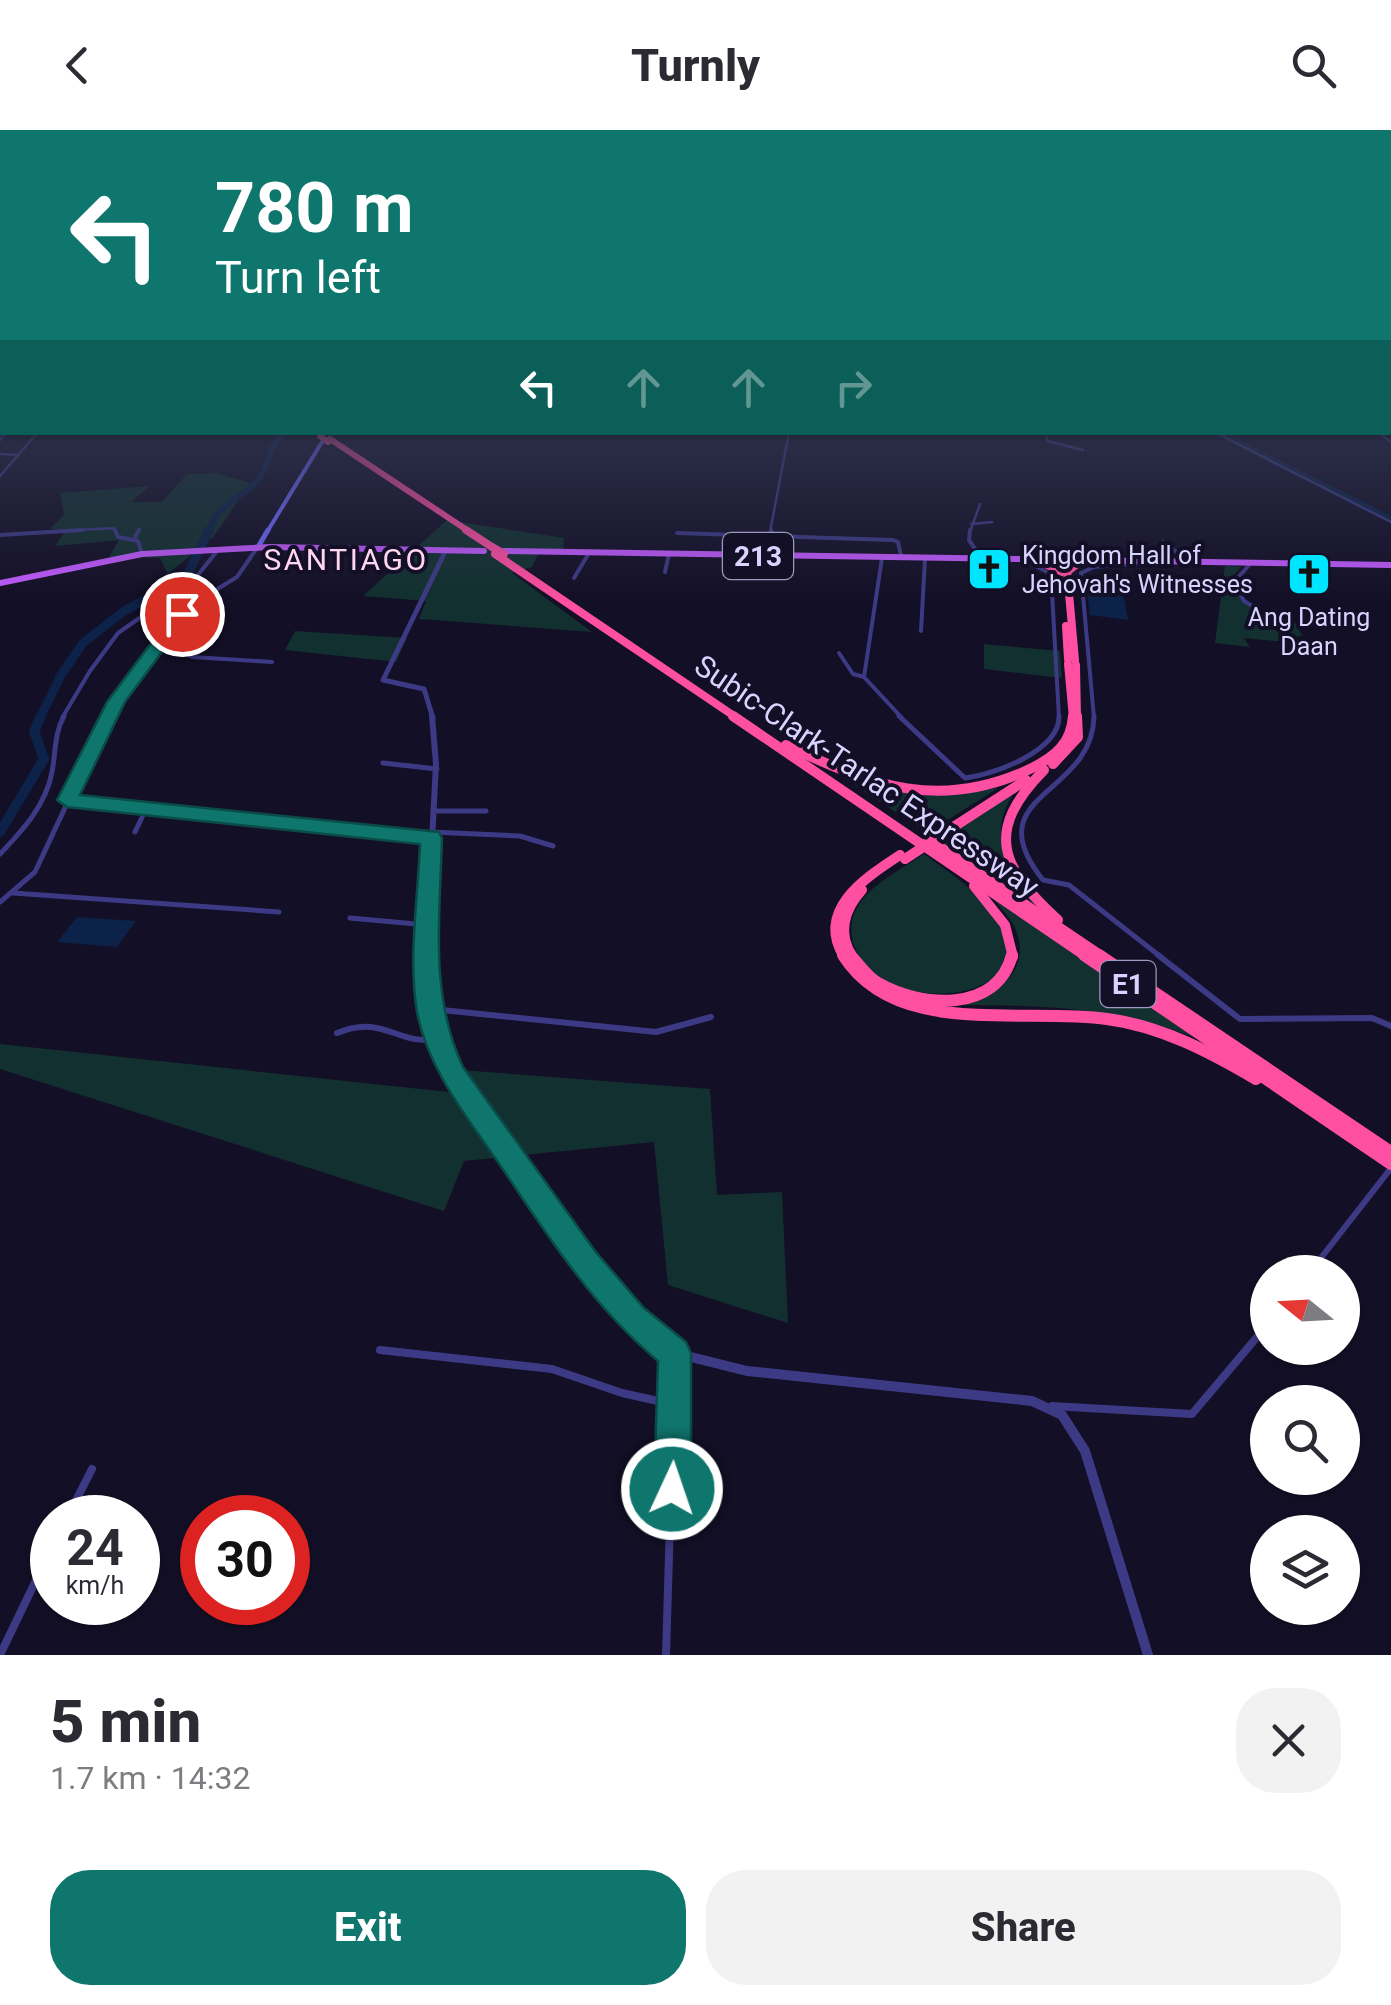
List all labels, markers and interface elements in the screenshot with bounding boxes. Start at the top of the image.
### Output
icon: back [50,38,105,93]
icon: search [1286,38,1341,93]
text: Turnly [631,39,760,92]
text: 780 m [215,167,414,249]
icon: left [50,170,180,300]
text: Turn left [215,251,381,304]
icon: left [511,360,566,415]
icon: ahead [616,360,671,415]
icon: ahead [721,360,776,415]
icon: right [826,360,881,415]
road number: 213 [723,533,793,579]
place label: Kingdom Hall of Jehovah's Witnesses [1022,541,1253,599]
district label: SANTIAGO [263,542,429,577]
church icon: Kingdom Hall of Jehovah's Witnesses [966,546,1012,592]
church icon: Ang Dating Daan [1286,551,1332,597]
pin [140,572,225,657]
icon: arrive [155,587,210,642]
place label: Ang Dating Daan [1248,603,1370,661]
street label: Subic-Clark-Tarlac Expressway [688,648,1046,904]
road number: E1 [1100,961,1156,1007]
north arrow [1250,1255,1360,1365]
map controls [1250,1255,1360,1625]
button: search [1250,1385,1360,1495]
position arrow [620,1437,724,1541]
speed limit sign: 30 [180,1495,310,1625]
button: layers [1250,1515,1360,1625]
text: 24 [66,1519,124,1577]
text: km/h [66,1571,124,1600]
text: 5 min [50,1686,201,1757]
button: close [1236,1688,1341,1793]
text: 1.7 km · 14:32 [50,1759,251,1797]
button: Exit [50,1870,686,1985]
button: Share [706,1870,1341,1985]

